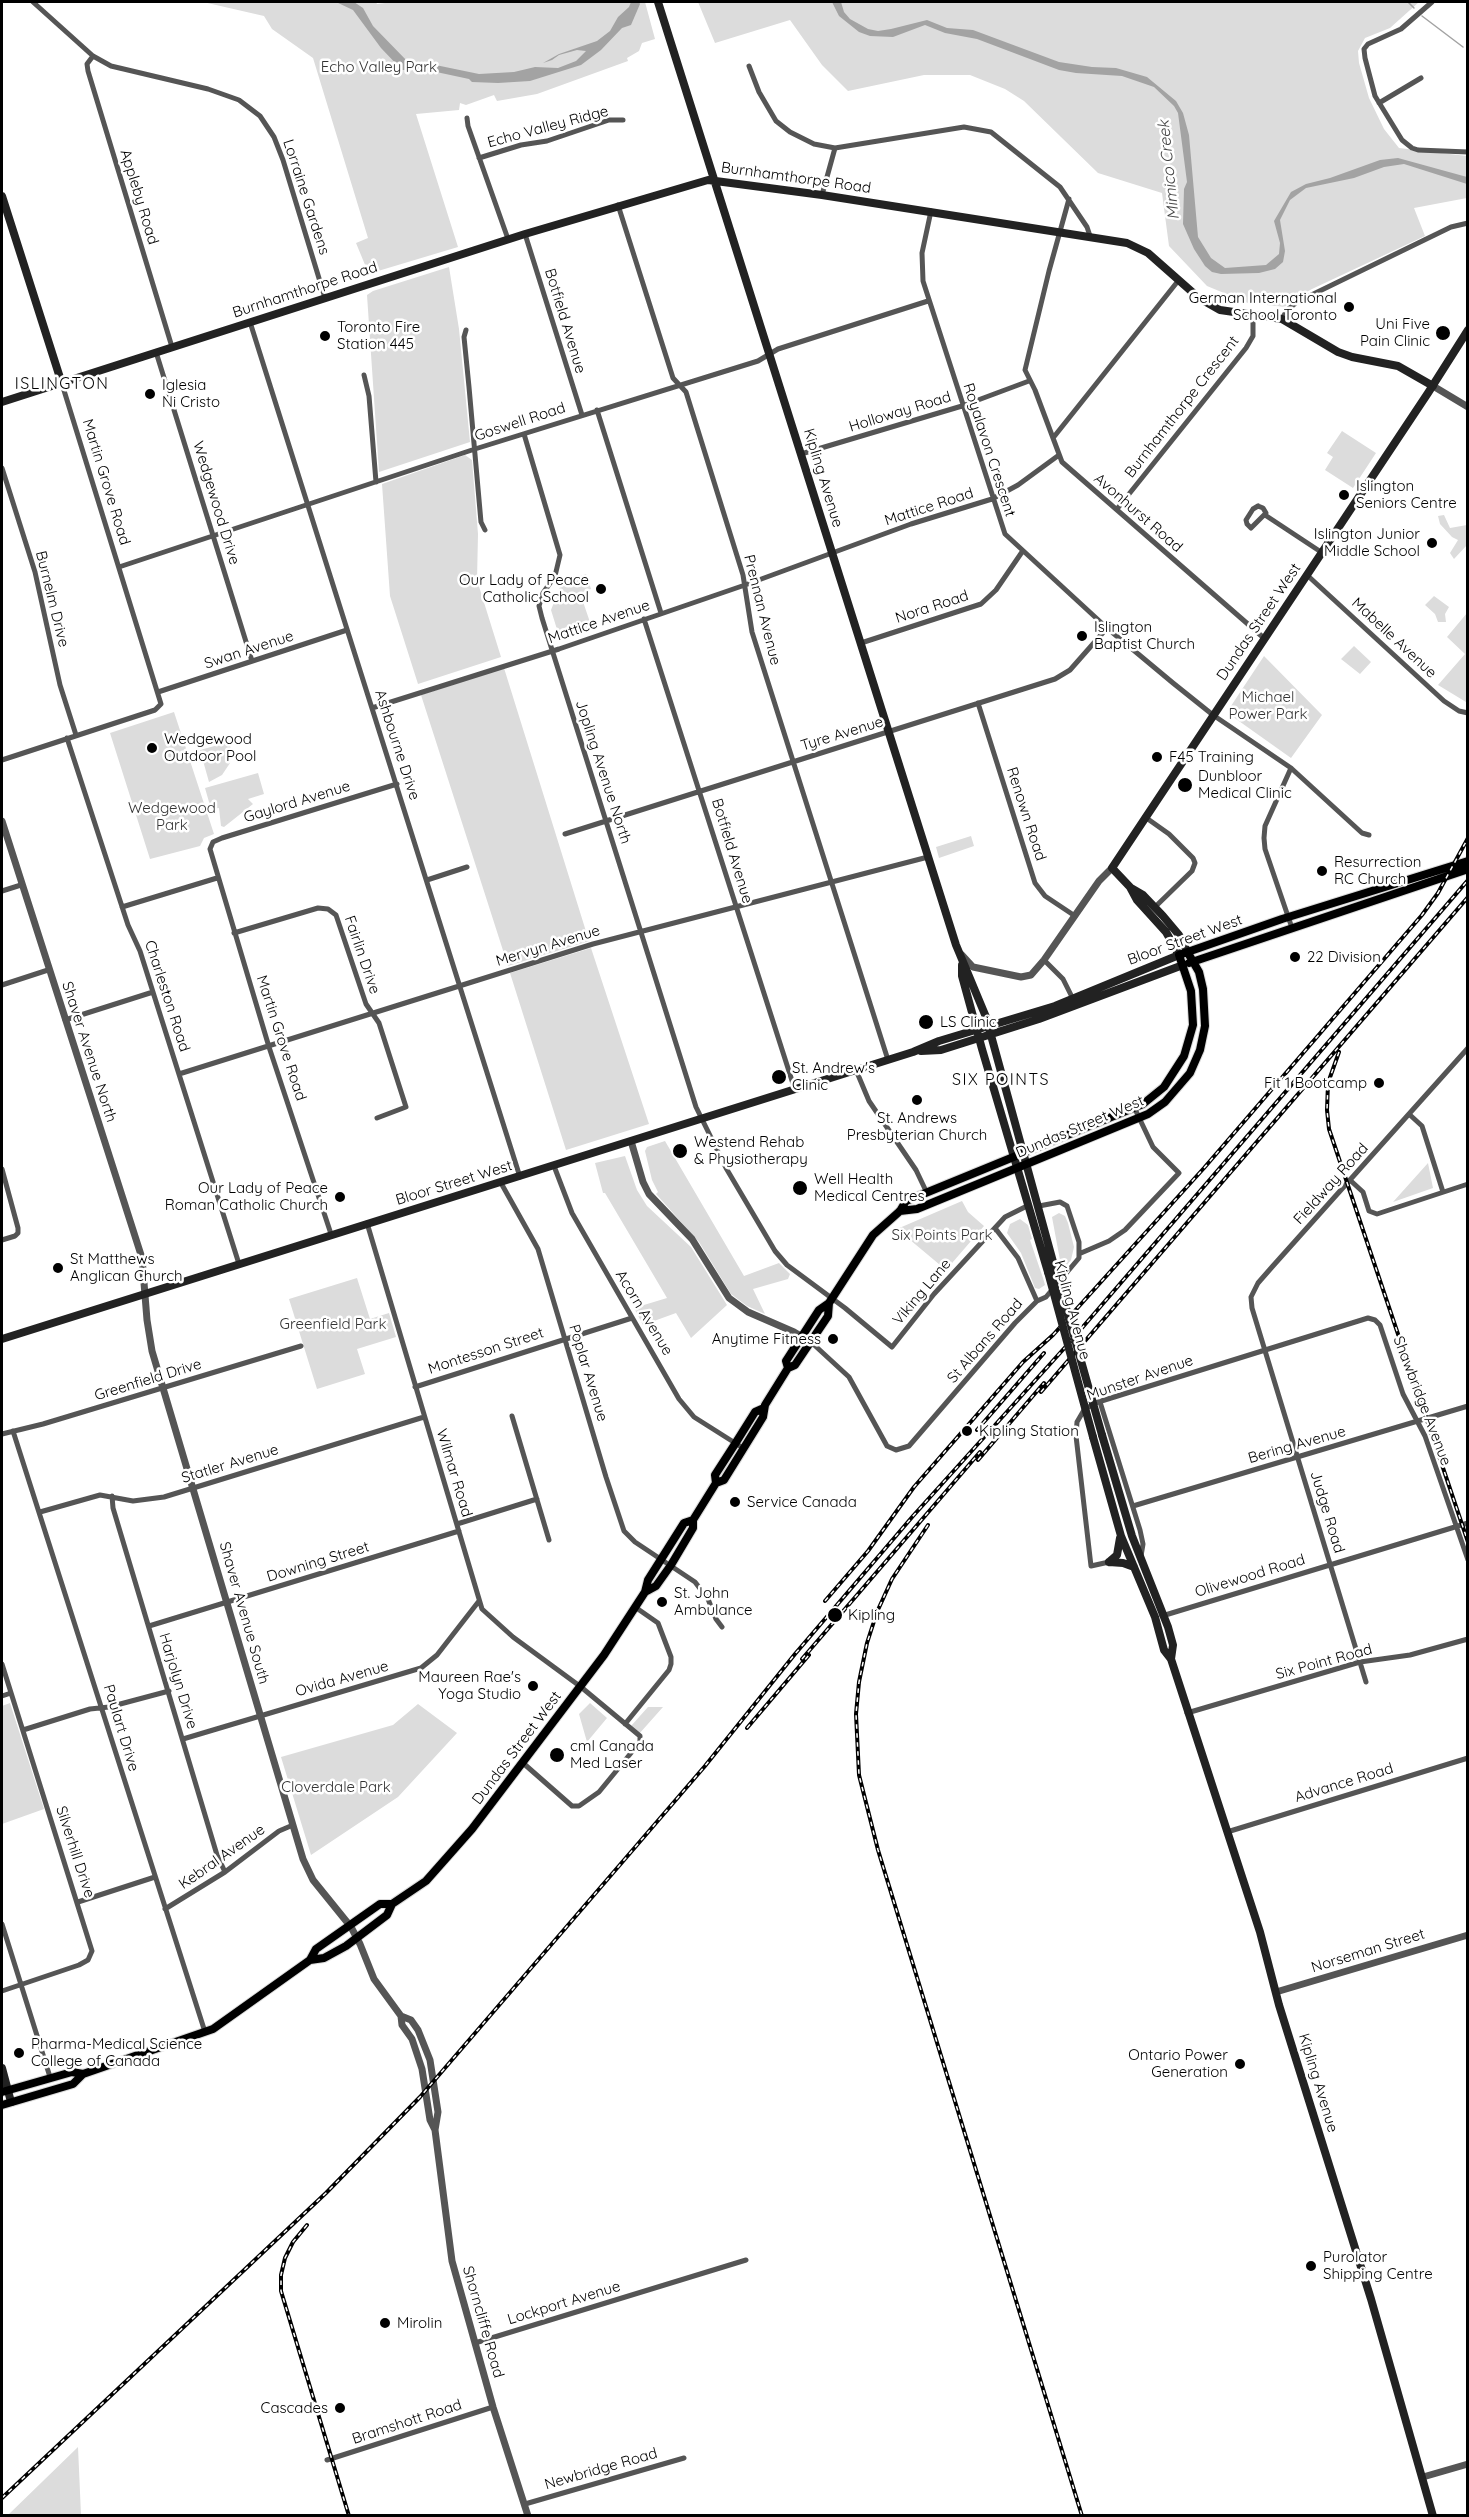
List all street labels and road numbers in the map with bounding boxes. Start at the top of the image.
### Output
street label: Echo Valley Ridge [486,102,610,152]
street label: Lorraine Gardens [279,137,333,257]
street label: Appleby Road [116,147,162,247]
street label: Burnhamthorpe Road [720,159,872,197]
street label: Burnhamthorpe Road [230,258,380,322]
street label: Botfield Avenue [540,266,590,376]
street label: Burnhamthorpe Crescent [1121,333,1243,481]
street label: Royalavon Crescent [959,381,1019,519]
street label: Holloway Road [847,388,953,436]
street label: Goswell Road [472,399,568,445]
street label: Martin Grove Road [78,417,134,547]
street label: Kipling Avenue [799,426,847,530]
street label: Wedgewood Drive [189,439,243,567]
street label: Avonhurst Road [1090,470,1186,556]
street label: Mattice Road [882,484,976,530]
street label: Burnelm Drive [31,549,73,649]
street label: Prennan Avenue [740,553,784,667]
street label: Dundas Street West [1213,560,1305,684]
street label: Nora Road [893,587,971,627]
street label: Mabelle Avenue [1348,594,1440,682]
street label: Mattice Avenue [546,596,652,648]
street label: Swan Avenue [202,627,296,673]
street label: Ashbourne Drive [371,688,423,802]
street label: Jopling Avenue North [571,698,635,846]
street label: Tyre Avenue [798,713,886,755]
street label: Renown Road [1002,765,1050,863]
street label: Gaylord Avenue [242,777,352,827]
street label: Botfield Avenue [707,796,757,906]
street label: Bloor Street West [1125,911,1245,969]
street label: Fairlin Drive [340,913,384,997]
street label: Mervyn Avenue [494,922,602,970]
street label: Charleston Road [141,938,193,1054]
street label: Martin Grove Road [252,973,310,1103]
street label: Shaver Avenue North [58,979,120,1125]
street label: Dundas Street West [1013,1092,1147,1162]
street label: Fieldway Road [1290,1140,1372,1228]
street label: Bloor Street West [394,1157,514,1209]
street label: Viking Lane [889,1255,955,1329]
street label: Kipling Avenue [1050,1258,1094,1362]
street label: Acorn Avenue [611,1267,677,1359]
street label: St Albans Road [943,1295,1027,1387]
street label: Poplar Avenue [565,1322,611,1424]
street label: Montesson Street [426,1324,546,1378]
street label: Shawbridge Avenue [1389,1334,1455,1468]
street label: Munster Avenue [1084,1351,1196,1405]
street label: Greenfield Drive [92,1355,204,1405]
street label: Bering Avenue [1246,1422,1348,1468]
street label: Wilmar Road [432,1427,476,1519]
street label: Statler Avenue [179,1441,281,1487]
street label: Judge Road [1306,1469,1348,1555]
street label: Downing Street [265,1538,371,1586]
street label: Shaver Avenue South [215,1540,273,1686]
street label: Olivewood Road [1193,1551,1307,1601]
street label: Harjolyn Drive [155,1631,201,1731]
street label: Six Point Road [1274,1640,1374,1684]
street label: Ovida Avenue [293,1657,391,1701]
street label: Paulart Drive [99,1682,143,1774]
street label: Dundas Street West [469,1688,565,1808]
street label: Advance Road [1293,1759,1395,1807]
street label: Silverhill Drive [52,1804,98,1900]
street label: Kebral Avenue [176,1821,268,1893]
street label: Norseman Street [1309,1925,1427,1977]
street label: Kipling Avenue [1294,2031,1342,2135]
street label: Shorncliffe Road [458,2264,508,2380]
street label: Lockport Avenue [505,2277,623,2329]
street label: Bramshott Road [350,2396,464,2448]
street label: Newbridge Road [542,2444,660,2494]

